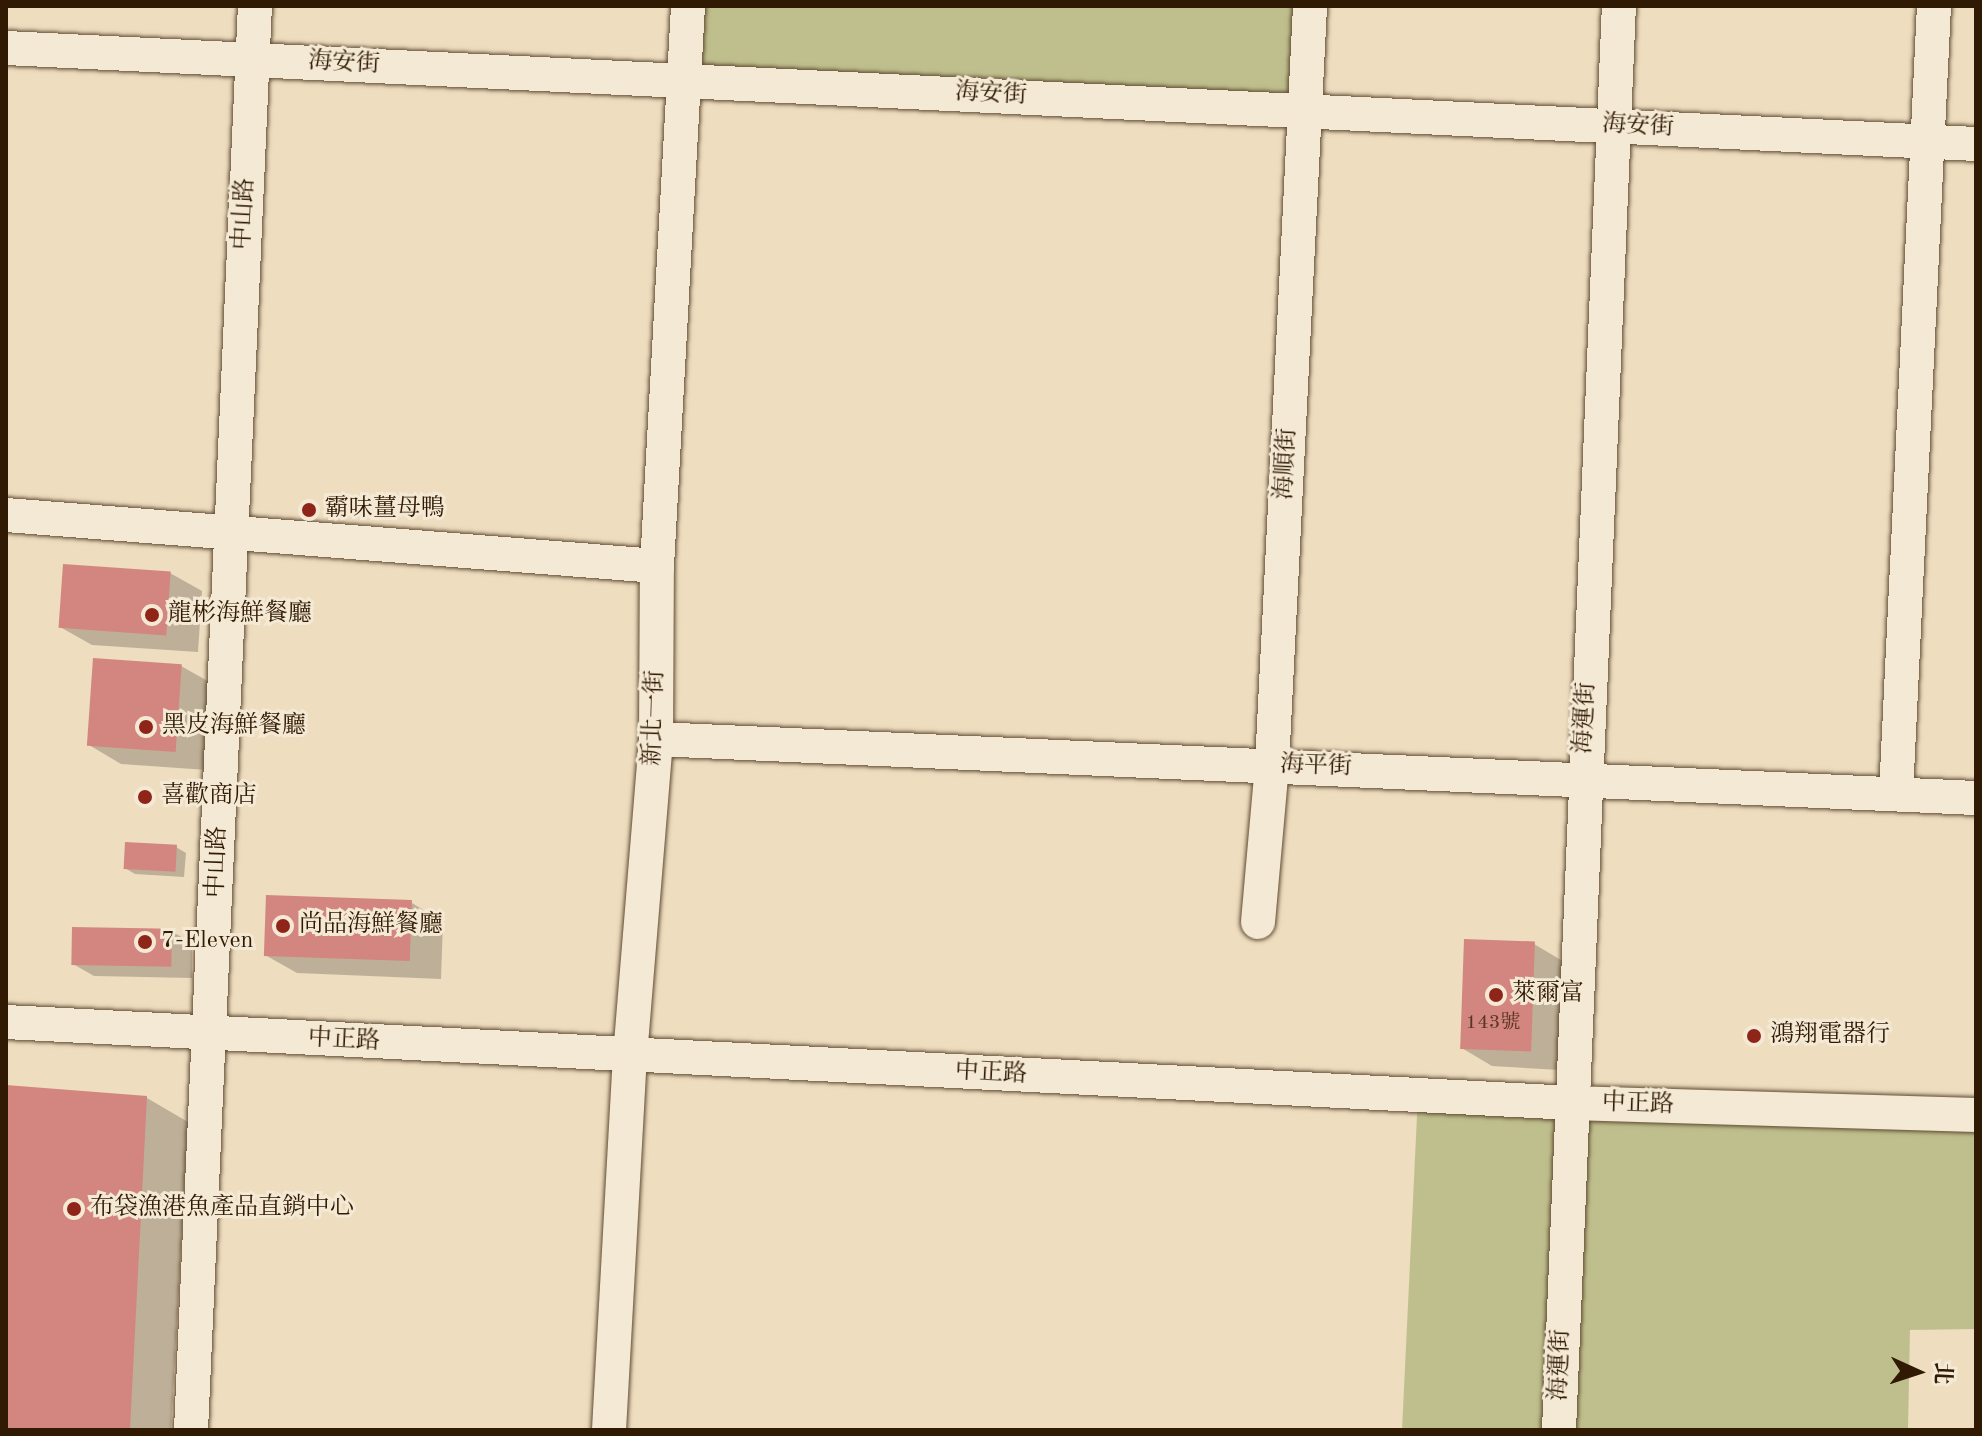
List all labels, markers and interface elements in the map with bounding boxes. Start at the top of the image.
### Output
street label: 海安街 [307,48,381,80]
street label: 海安街 [954,79,1028,111]
street label: 海安街 [1601,111,1675,143]
street label: 中山路 [229,177,261,251]
street label: 海順街 [1271,427,1303,501]
place label: 霸味薑母鴨 [325,496,445,524]
marker: 霸味薑母鴨 [300,501,318,519]
place label: 龍彬海鮮餐廳 [168,601,312,629]
marker: 龍彬海鮮餐廳 [143,606,161,624]
street label: 新北一街 [639,670,671,766]
street label: 海運街 [1570,681,1602,755]
place label: 黑皮海鮮餐廳 [162,713,306,741]
marker: 黑皮海鮮餐廳 [137,718,155,736]
street label: 海平街 [1280,751,1352,783]
place label: 喜歡商店 [161,783,257,811]
marker: 喜歡商店 [136,788,154,806]
street label: 中山路 [202,826,234,898]
place label: 尚品海鮮餐廳 [299,912,443,940]
marker: 尚品海鮮餐廳 [274,917,292,935]
place label: 7-Eleven [161,928,253,956]
marker: 7-Eleven [136,933,154,951]
place label: 萊爾富 [1512,981,1584,1009]
marker: 萊爾富 [1487,986,1505,1004]
house number: 143號 [1466,1011,1520,1035]
place label: 鴻翔電器行 [1770,1022,1890,1050]
street label: 中正路 [307,1025,381,1057]
marker: 鴻翔電器行 [1745,1027,1763,1045]
street label: 中正路 [954,1058,1028,1090]
street label: 中正路 [1602,1089,1674,1121]
place label: 布袋漁港魚產品直銷中心 [90,1195,354,1223]
marker: 布袋漁港魚產品直銷中心 [65,1200,83,1218]
street label: 海運街 [1545,1329,1577,1401]
north arrow [1878,1332,1958,1412]
text: 北 [1930,1362,1954,1385]

